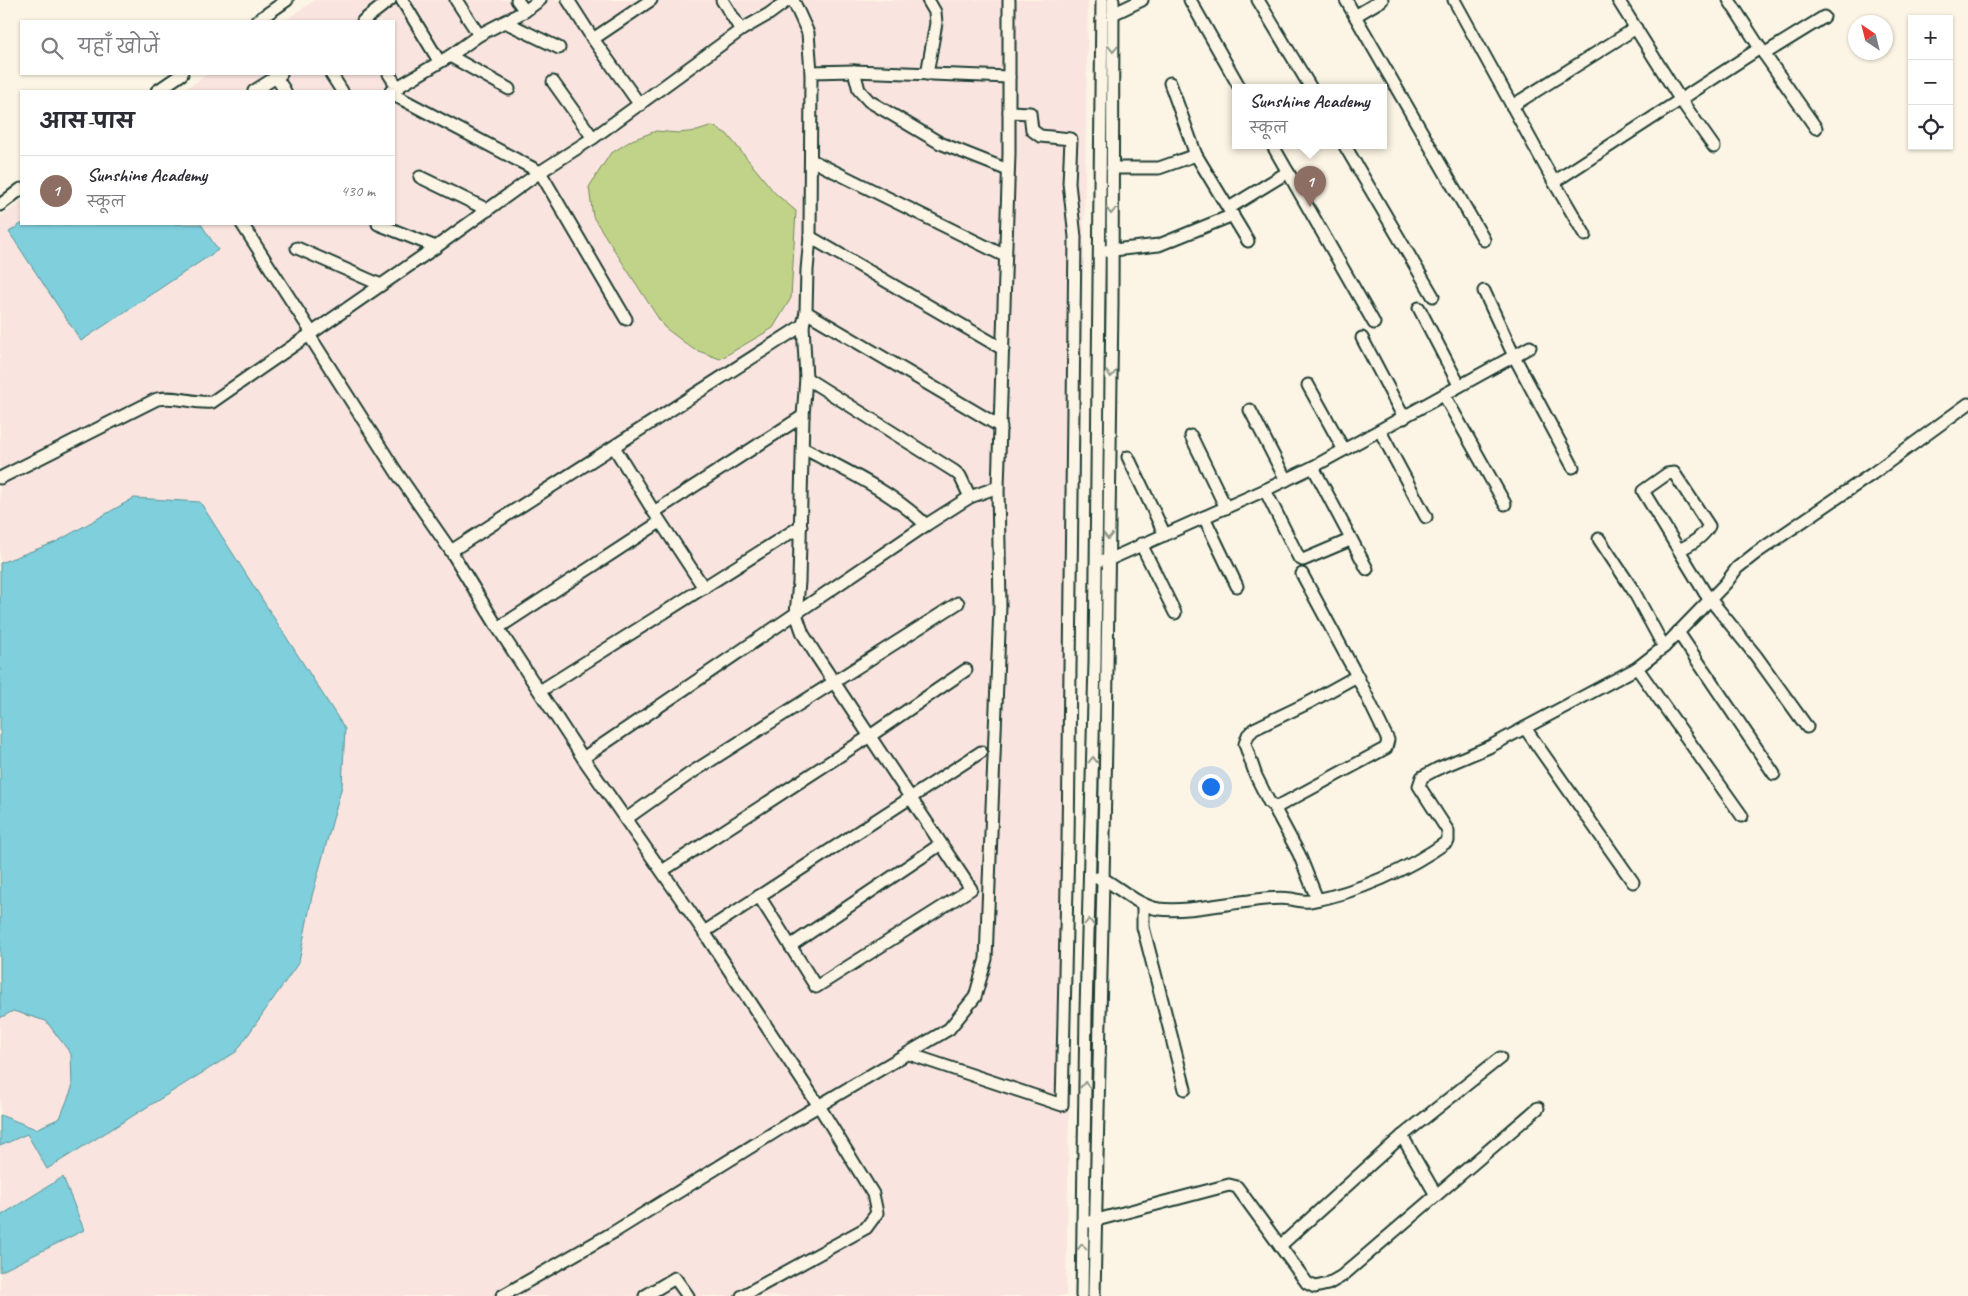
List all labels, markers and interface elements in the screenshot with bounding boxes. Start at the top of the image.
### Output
north arrow [1848,15,1893,60]
map controls [1908,15,1953,150]
button: + [1908,15,1953,60]
search box [20,20,395,75]
icon: search [38,34,66,62]
text: यहाँ खोजें [78,35,159,59]
one-way arrow [1108,45,1118,53]
button: − [1908,60,1953,105]
popup [1232,84,1387,149]
text: Sunshine Academy [1250,89,1369,113]
button: locate [1908,105,1953,150]
text: आस-पास [40,108,134,134]
text: स्कूल [1250,118,1288,138]
text: Sunshine Academy [87,163,207,187]
pin: 1 [1294,166,1326,207]
text: 1 [52,181,60,201]
text: 430 m [341,181,375,201]
text: स्कूल [87,192,125,212]
one-way arrow [1106,207,1117,215]
one-way arrow [1106,370,1116,378]
one-way arrow [1103,532,1113,540]
one-way arrow [1088,756,1098,764]
your location [1198,774,1224,800]
one-way arrow [1084,918,1094,926]
one-way arrow [1080,1081,1090,1088]
one-way arrow [1077,1243,1087,1251]

